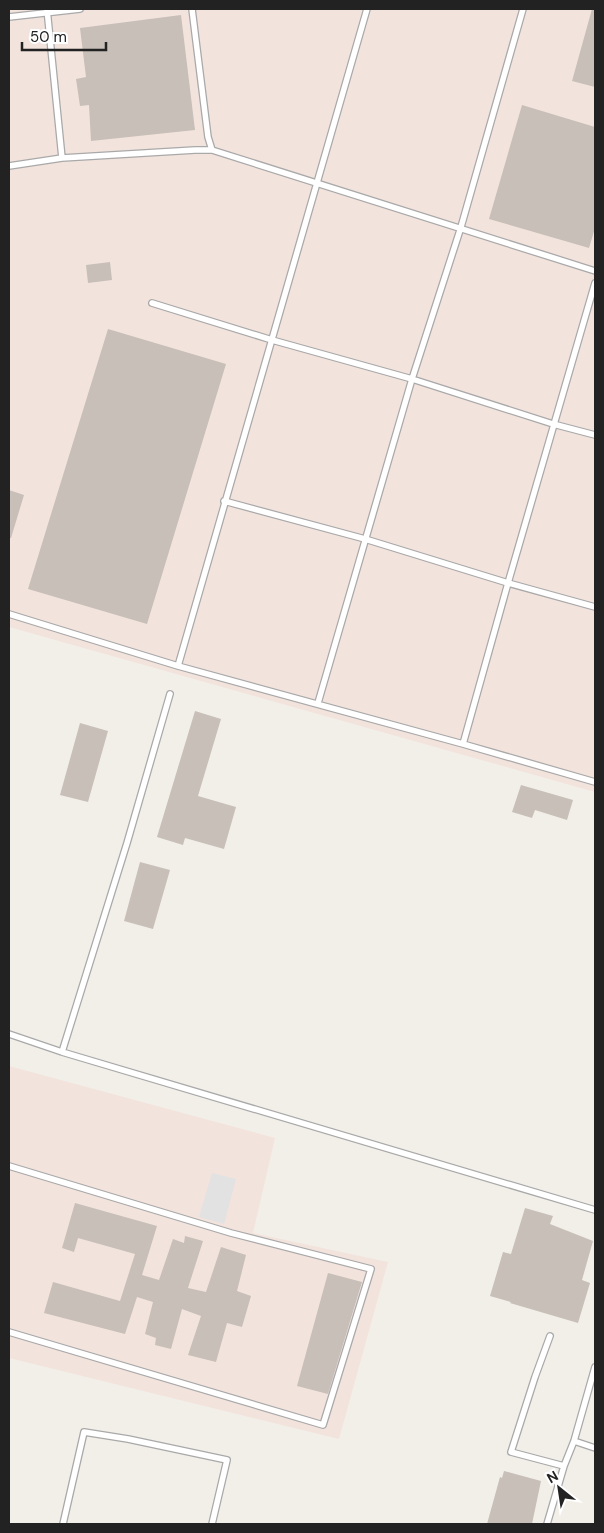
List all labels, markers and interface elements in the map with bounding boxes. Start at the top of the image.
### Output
scale bar [22,20,106,52]
text: 50 m [30,27,67,47]
north arrow [534,1463,584,1513]
text: N [544,1466,561,1487]

